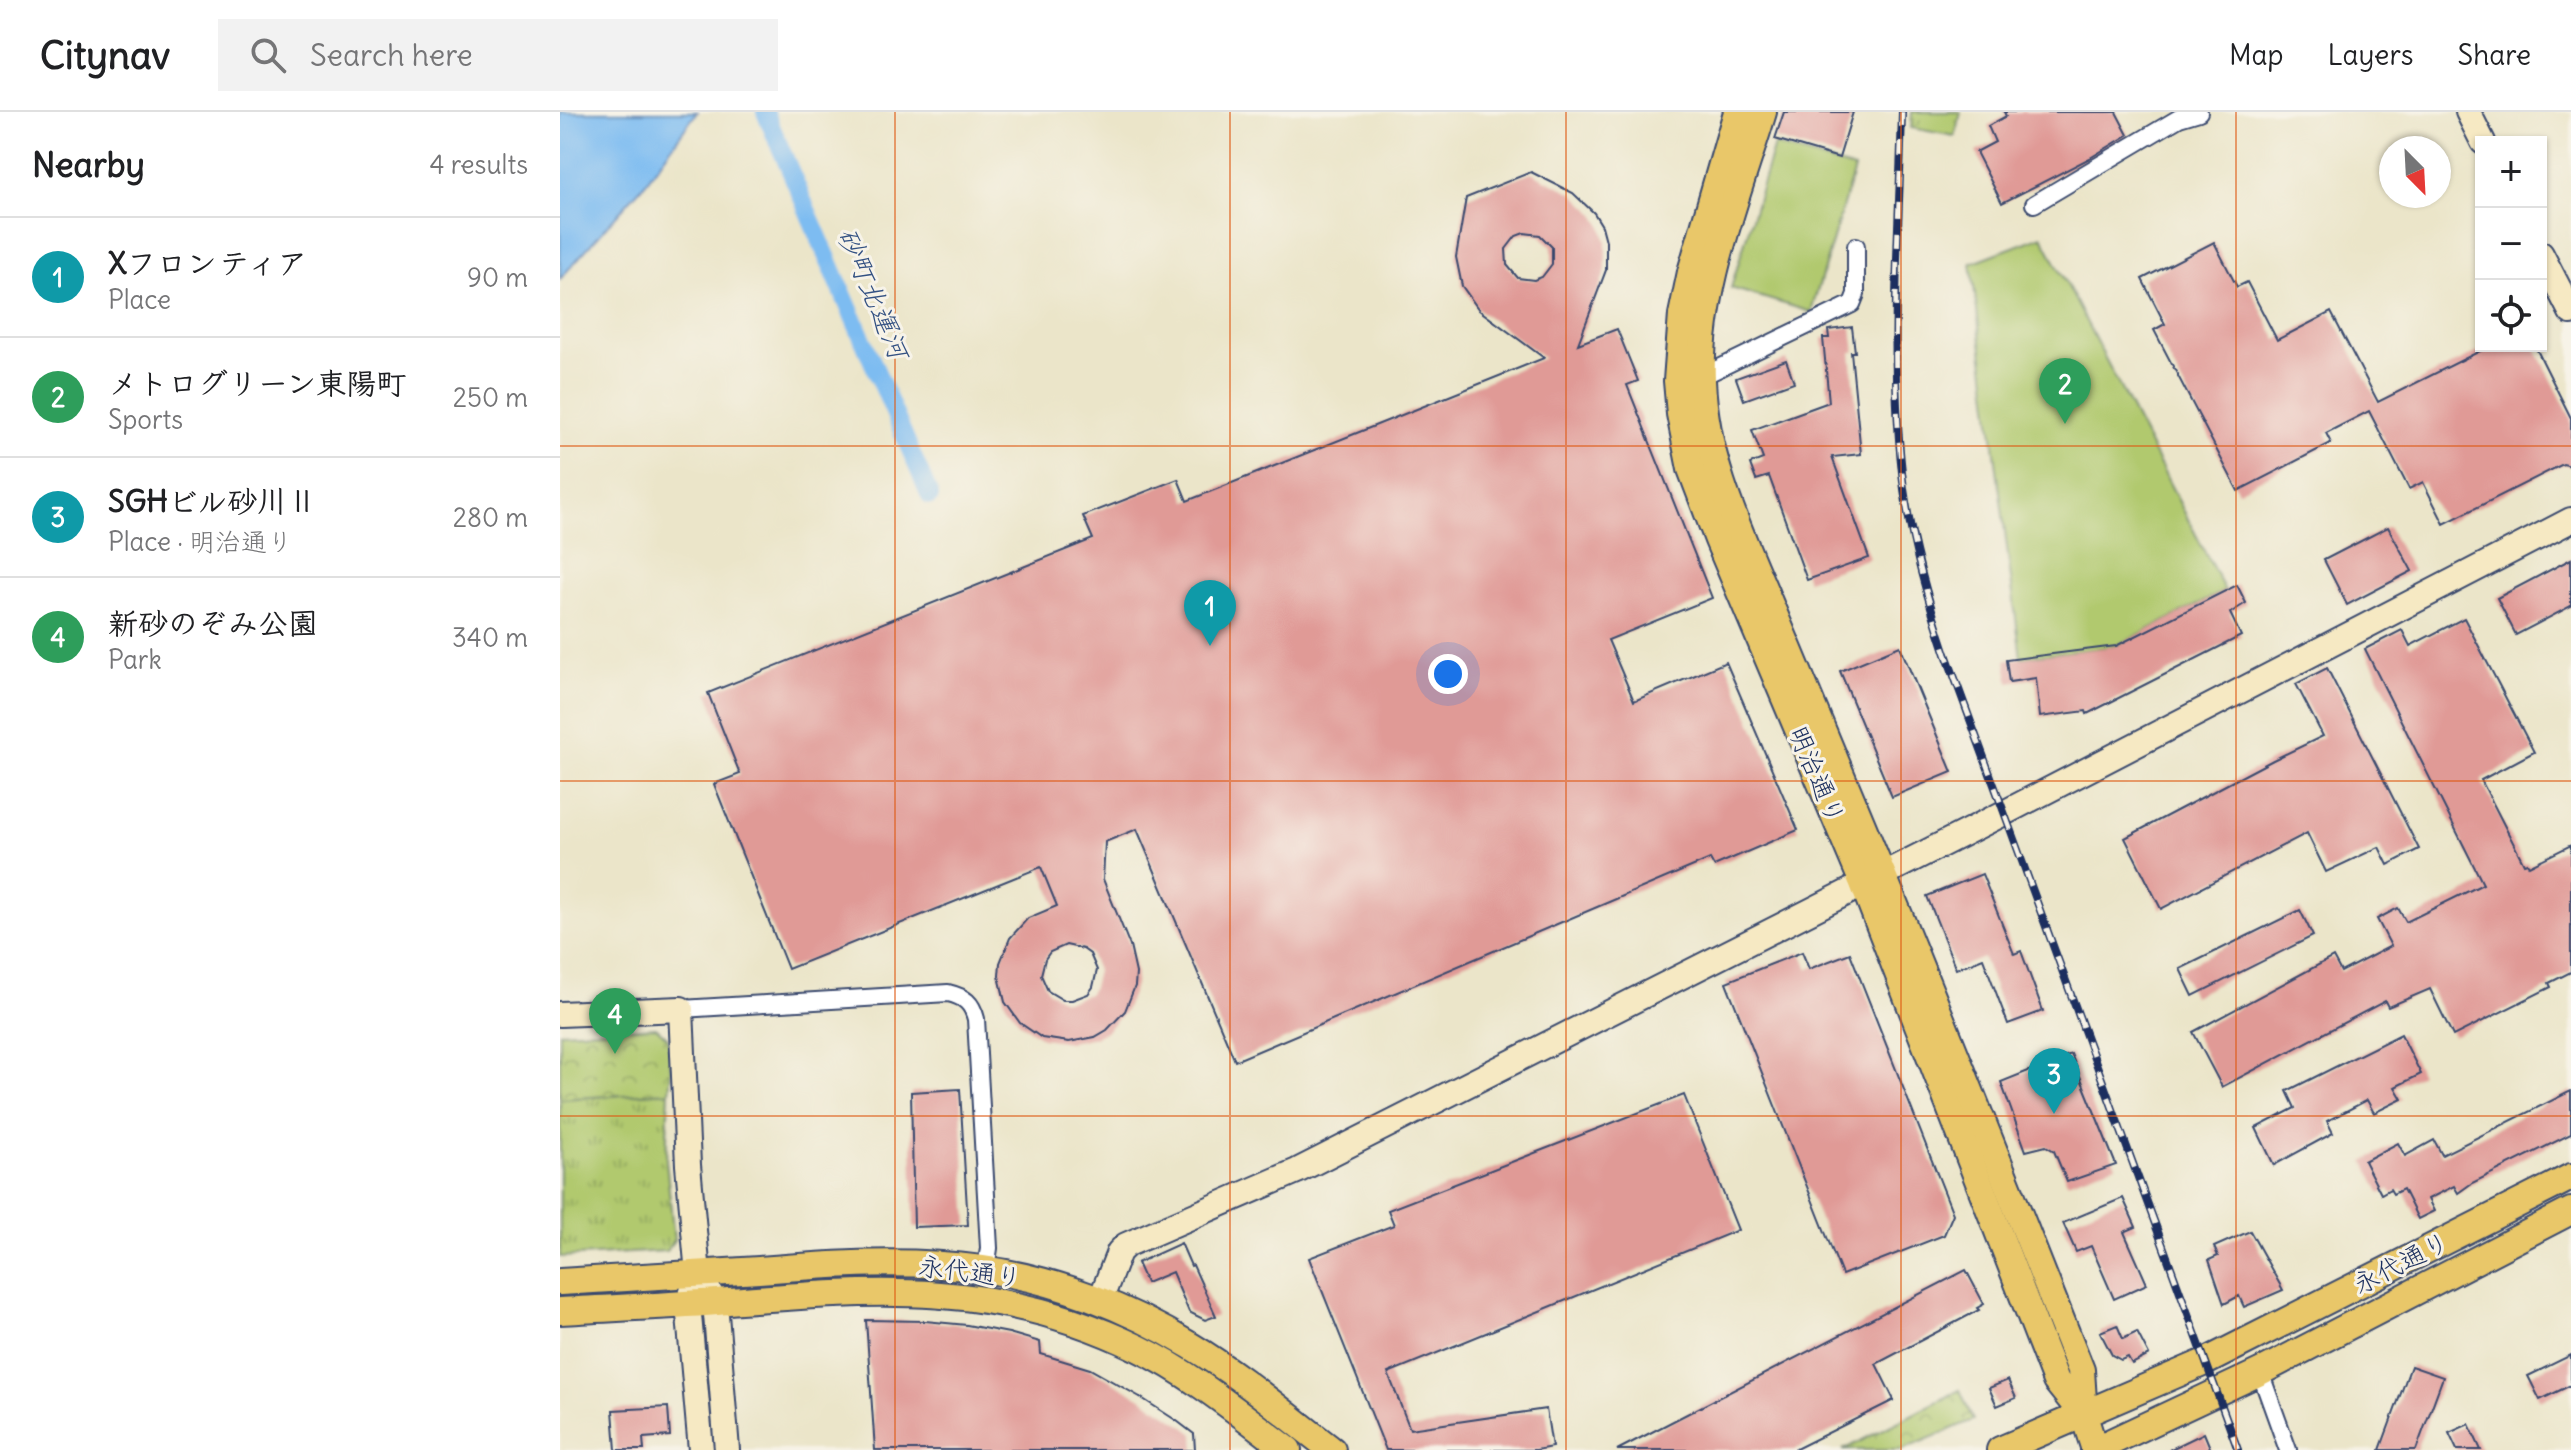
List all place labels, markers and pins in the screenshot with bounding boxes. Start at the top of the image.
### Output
pin: 2 [2039,358,2091,424]
pin: 1 [1184,580,1236,646]
pin: 4 [589,988,641,1054]
pin: 3 [2028,1048,2080,1114]

